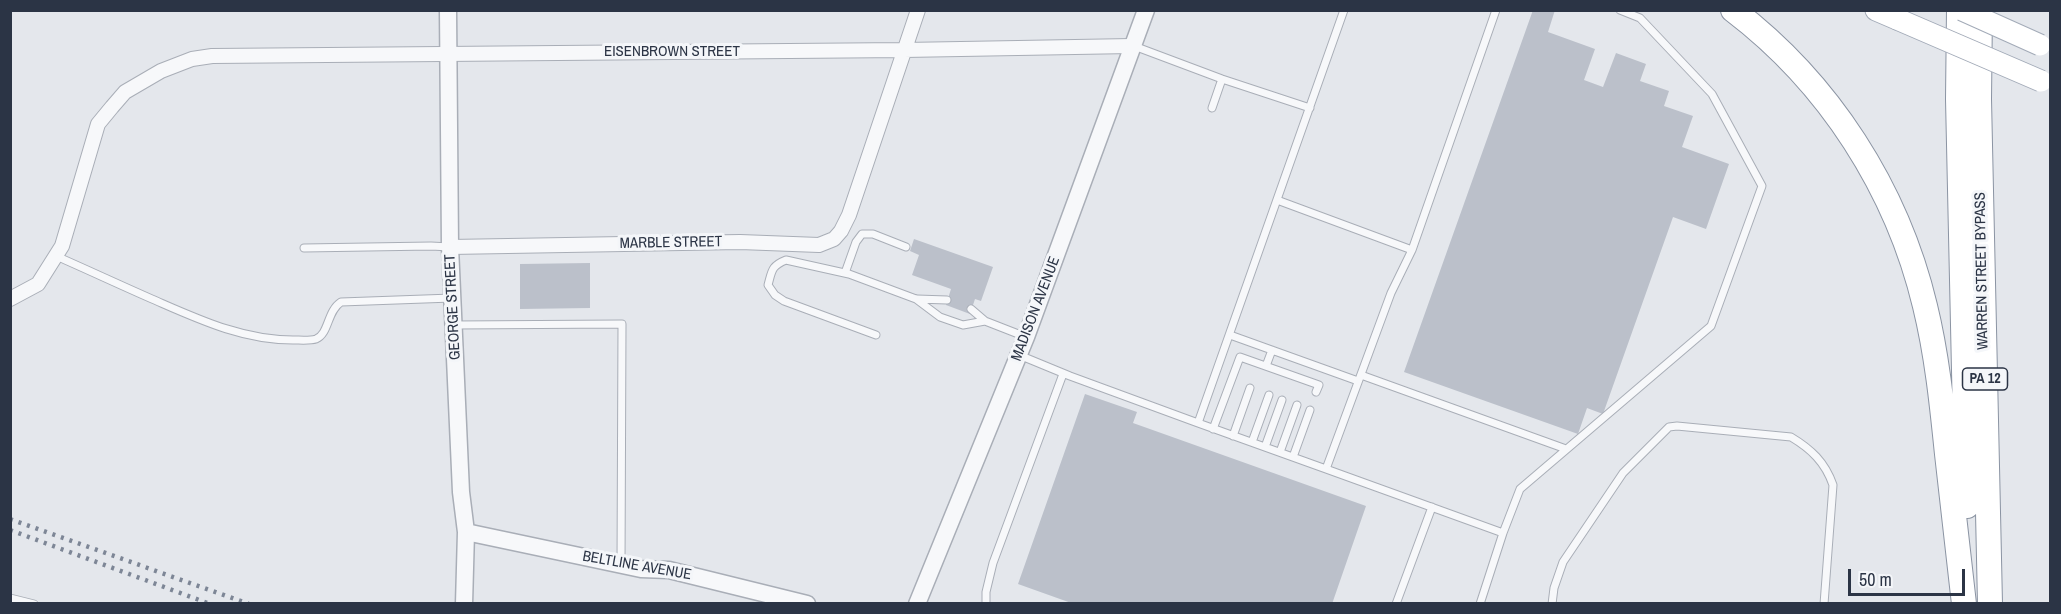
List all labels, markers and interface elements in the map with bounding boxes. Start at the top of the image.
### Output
street label: EISENBROWN STREET [604,43,740,61]
street label: WARREN STREET BYPASS [1972,192,1992,350]
street label: MARBLE STREET [620,233,722,253]
street label: GEORGE STREET [441,254,465,360]
street label: MADISON AVENUE [1008,254,1064,364]
road number: PA 12 [1962,368,2008,390]
street label: BELTLINE AVENUE [581,548,693,584]
scale bar [1851,557,1968,595]
text: 50 m [1859,567,1892,592]

